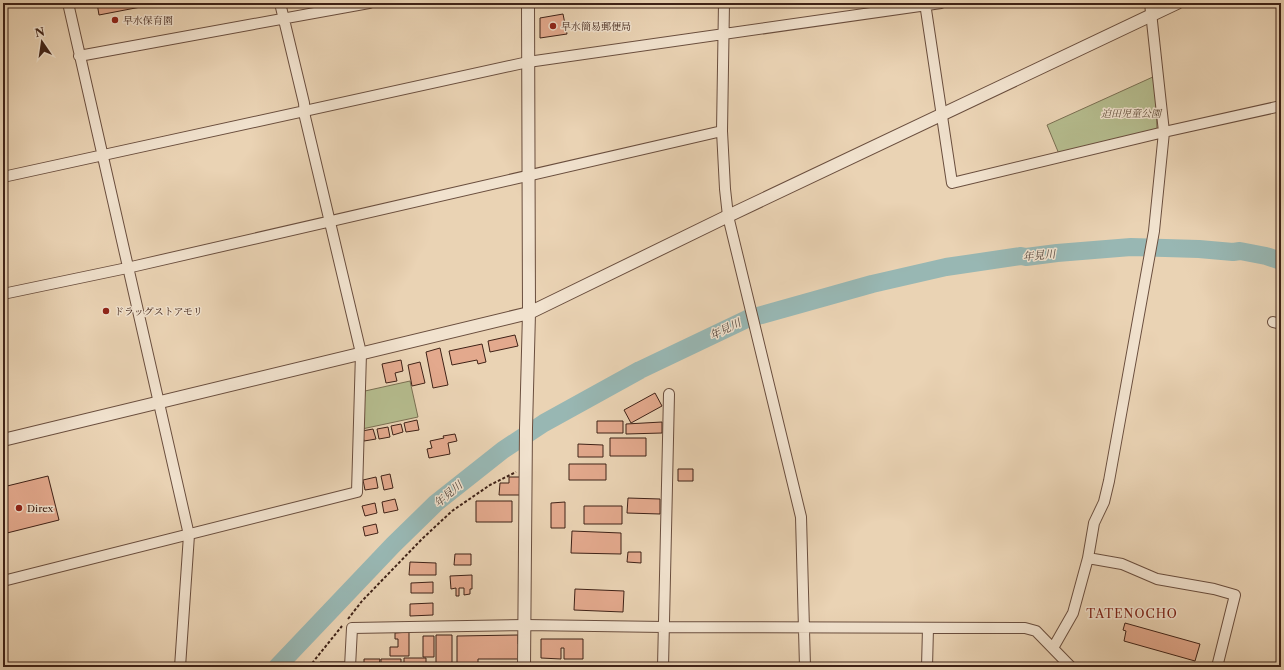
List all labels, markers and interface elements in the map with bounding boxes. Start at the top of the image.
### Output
place label: 早水保育園 [123,14,173,27]
marker: 早水保育園 [110,15,120,25]
place label: 早水簡易郵便局 [561,20,631,33]
marker: 早水簡易郵便局 [548,21,558,31]
north arrow [22,22,62,62]
text: N [34,24,46,40]
park label: 迫田児童公園 [1101,107,1163,120]
water label: 年見川 [1022,247,1057,263]
place label: ドラッグストアモリ [114,305,203,318]
marker: ドラッグストアモリ [101,306,111,316]
water label: 年見川 [707,315,744,343]
water label: 年見川 [431,477,466,510]
place label: Direx [27,502,53,515]
marker: Direx [14,503,24,513]
district label: TATENOCHO [1086,606,1178,621]

